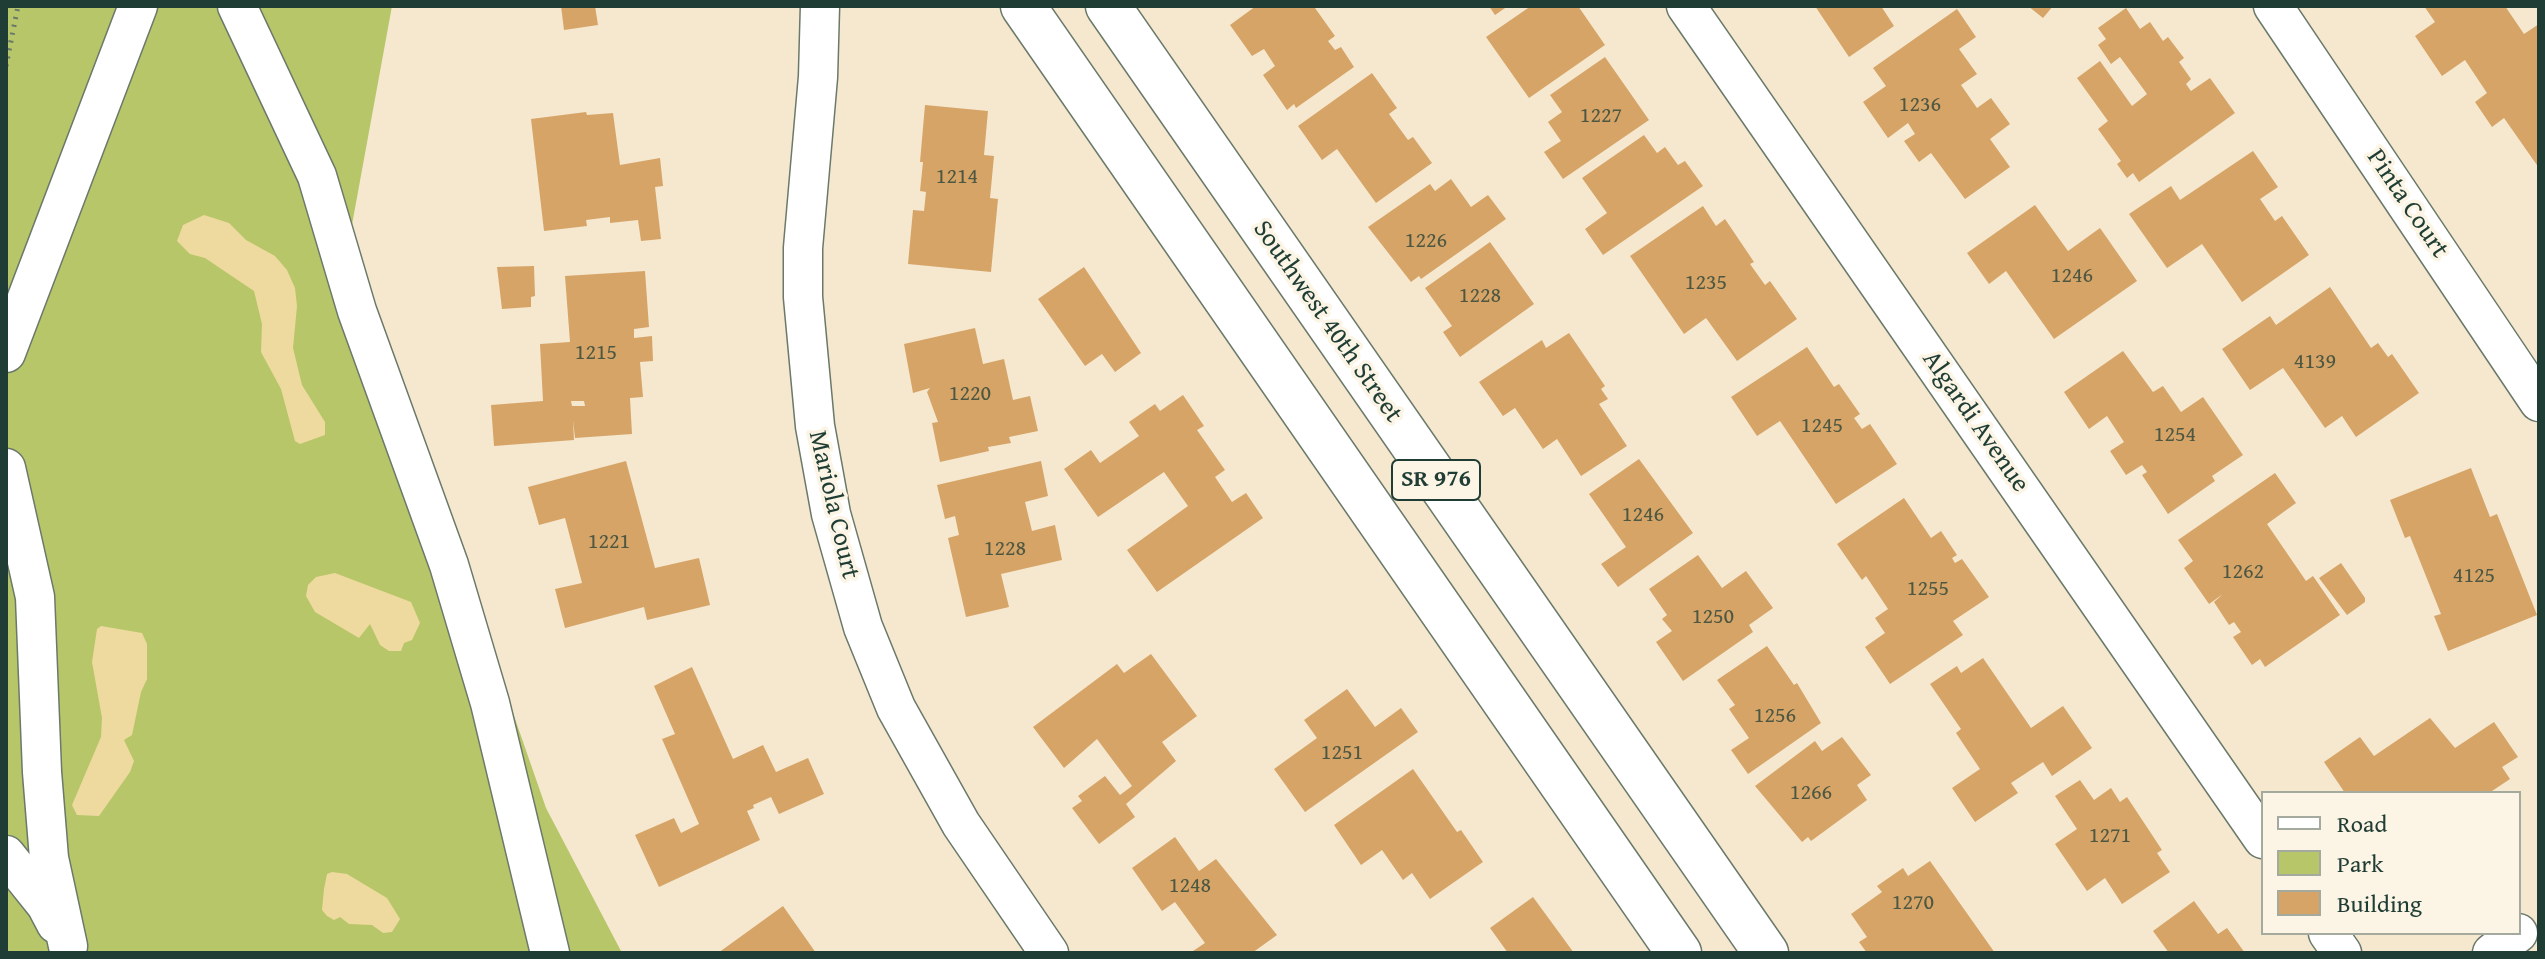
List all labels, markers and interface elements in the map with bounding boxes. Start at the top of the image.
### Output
house number: 1236 [1899,92,1941,118]
house number: 1227 [1580,103,1622,129]
street label: Pinta Court [2359,144,2455,264]
house number: 1214 [936,164,978,190]
street label: Southwest 40th Street [1246,215,1408,429]
house number: 1226 [1405,228,1447,254]
house number: 1246 [2051,263,2093,289]
house number: 1235 [1685,270,1727,296]
house number: 1228 [1459,283,1501,309]
house number: 1215 [575,340,617,366]
street label: Algardi Avenue [1915,345,2035,499]
house number: 4139 [2294,349,2336,375]
house number: 1220 [949,381,991,407]
house number: 1245 [1801,413,1843,439]
house number: 1254 [2154,422,2196,448]
street label: Mariola Court [801,428,865,582]
road number: SR 976 [1392,460,1480,500]
house number: 1246 [1622,502,1664,528]
house number: 1221 [588,529,630,555]
house number: 1228 [984,536,1026,562]
house number: 1262 [2222,559,2264,585]
house number: 4125 [2453,563,2495,589]
house number: 1255 [1907,576,1949,602]
house number: 1250 [1692,604,1734,630]
house number: 1256 [1754,703,1796,729]
house number: 1251 [1321,740,1363,766]
house number: 1266 [1790,780,1832,806]
legend [2261,791,2521,935]
text: Road [2337,806,2387,841]
house number: 1271 [2089,823,2131,849]
text: Park [2337,846,2383,881]
house number: 1248 [1169,873,1211,899]
text: Building [2337,886,2422,921]
house number: 1270 [1892,890,1934,916]

